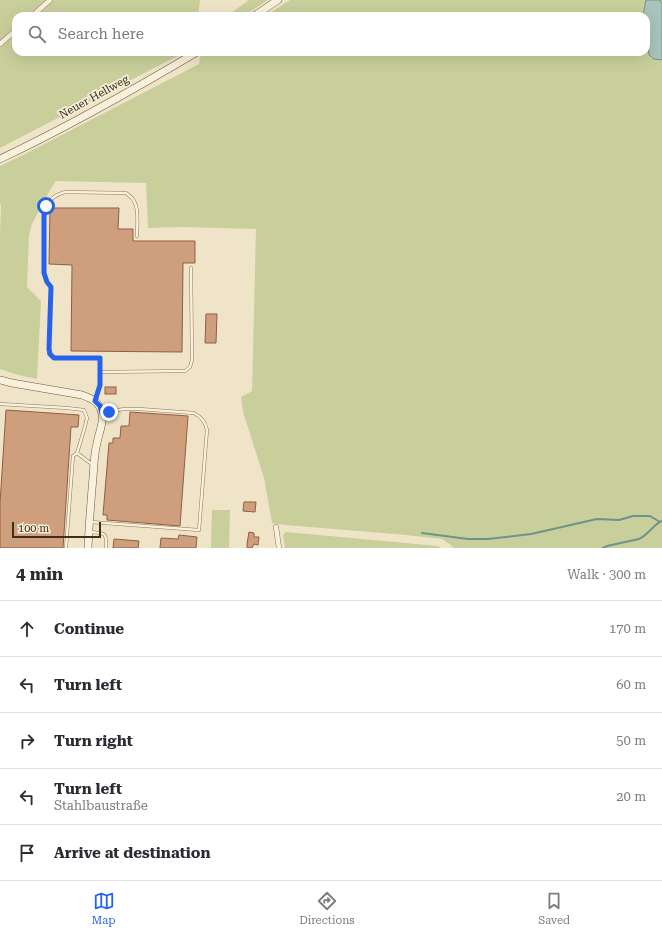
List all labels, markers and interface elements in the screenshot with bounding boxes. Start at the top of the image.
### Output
search box [12,12,650,56]
icon: search [26,23,48,45]
text: Search here [58,25,144,43]
street label: Neuer Hellweg [57,72,132,122]
route start [37,197,55,215]
route end [100,403,118,421]
scale bar [12,520,101,539]
text: 100 m [18,522,49,535]
text: 4 min [16,564,63,584]
text: Walk · 300 m [567,567,646,582]
icon: ahead [16,618,38,640]
text: Continue [54,620,124,638]
text: 170 m [609,621,646,636]
icon: left [16,674,38,696]
text: Turn left [54,676,122,694]
text: 60 m [616,677,646,692]
icon: right [16,730,38,752]
text: Turn right [54,732,133,750]
text: 50 m [616,733,646,748]
text: Turn left [54,780,122,798]
icon: left [16,786,38,808]
text: 20 m [616,789,646,804]
text: Stahlbaustraße [54,798,148,813]
icon: arrive [16,842,38,864]
text: Arrive at destination [54,844,210,862]
tab: Map [92,890,115,927]
tab: Directions [299,890,354,927]
tab: Saved [538,890,570,927]

